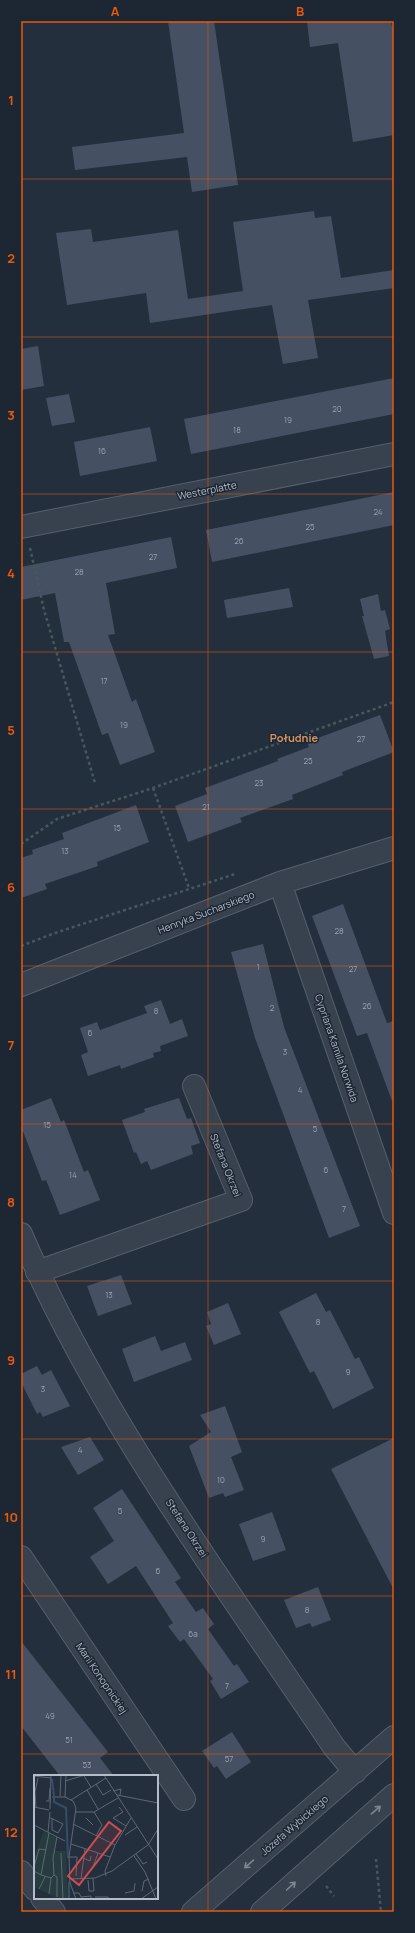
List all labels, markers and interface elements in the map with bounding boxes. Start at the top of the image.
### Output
text: A [111,2,120,20]
text: B [296,2,304,20]
text: 1 [8,91,14,109]
text: 2 [7,249,15,267]
house number: 20 [332,403,342,414]
text: 3 [7,406,15,424]
house number: 19 [284,414,292,425]
house number: 18 [233,424,241,435]
house number: 16 [98,445,106,456]
street label: Westerplatte [176,477,238,503]
house number: 24 [373,506,383,517]
house number: 25 [305,521,315,532]
house number: 26 [234,535,244,546]
house number: 27 [149,551,157,562]
text: 4 [7,564,15,582]
house number: 28 [74,566,84,577]
house number: 17 [100,675,108,686]
house number: 19 [120,719,128,730]
text: 5 [7,721,15,739]
district label: Południe [270,730,319,745]
house number: 27 [357,733,365,744]
house number: 25 [303,755,313,766]
house number: 23 [255,777,263,788]
house number: 21 [202,801,210,812]
house number: 15 [113,822,121,833]
house number: 13 [61,845,69,856]
text: 6 [7,878,15,896]
street label: Henryka Sucharskiego [156,887,256,937]
house number: 28 [334,925,344,936]
house number: 1 [256,961,260,972]
house number: 27 [349,963,357,974]
street label: Cypriana Kamila Norwida [312,992,362,1104]
house number: 26 [362,1000,372,1011]
house number: 2 [270,1002,275,1013]
house number: 8 [154,1005,159,1016]
house number: 6 [88,1027,93,1038]
text: 7 [8,1036,15,1054]
house number: 3 [283,1046,287,1057]
house number: 4 [298,1084,303,1095]
house number: 15 [43,1119,51,1130]
house number: 5 [313,1123,318,1134]
street label: Stefana Okrzei [207,1131,245,1199]
house number: 6 [324,1164,329,1175]
house number: 14 [69,1169,77,1180]
text: 8 [7,1193,15,1211]
house number: 7 [342,1203,346,1214]
house number: 13 [105,1289,113,1300]
house number: 8 [316,1316,321,1327]
text: 9 [7,1351,15,1369]
house number: 9 [346,1366,351,1377]
house number: 3 [41,1383,45,1394]
house number: 4 [78,1444,83,1455]
house number: 10 [217,1474,225,1485]
street label: Stefana Okrzei [163,1496,211,1560]
house number: 5 [118,1505,123,1516]
text: 10 [4,1508,18,1526]
house number: 9 [261,1533,266,1544]
house number: 6 [156,1565,161,1576]
house number: 8 [305,1604,310,1615]
house number: 6a [188,1628,198,1639]
street label: Marii Konopnickiej [73,1640,131,1716]
text: 11 [5,1665,17,1683]
house number: 7 [225,1680,229,1691]
house number: 49 [45,1710,55,1721]
house number: 51 [65,1734,73,1745]
house number: 57 [225,1753,233,1764]
house number: 53 [82,1759,92,1770]
inset map [34,1775,158,1899]
street label: Józefa Wybickiego [257,1792,331,1858]
one-way arrow [371,1806,382,1815]
text: 12 [4,1823,18,1841]
one-way arrow [244,1860,254,1869]
one-way arrow [286,1881,296,1891]

